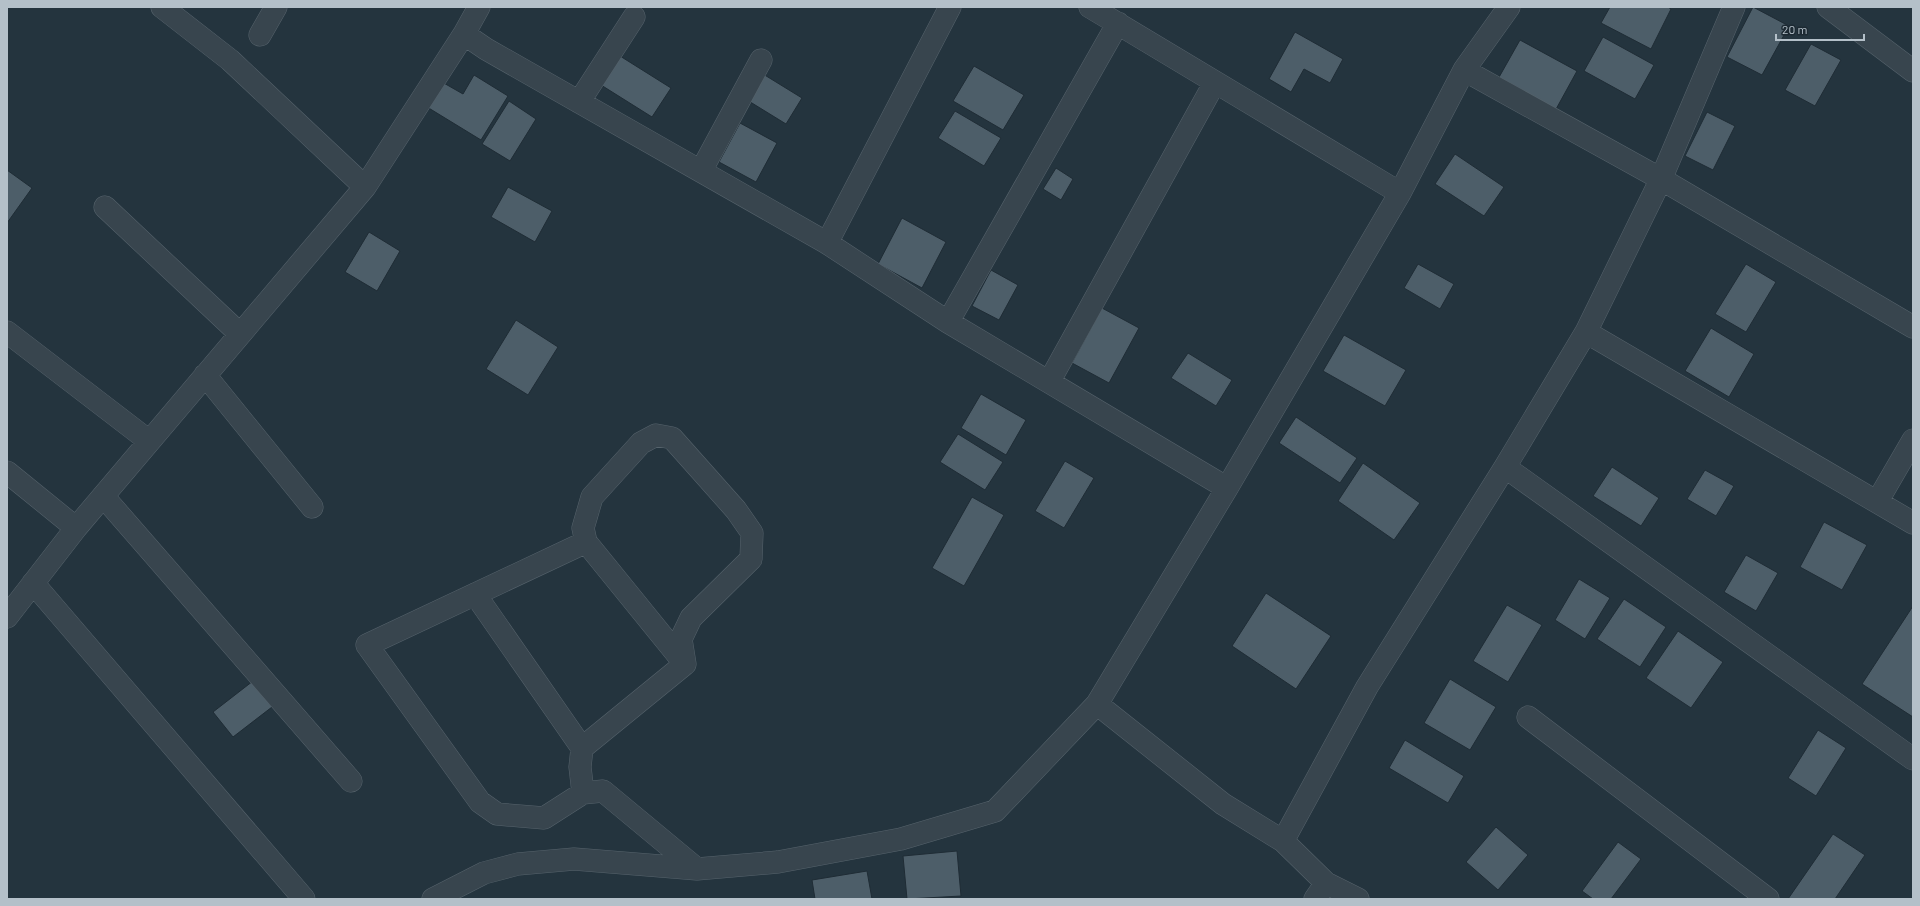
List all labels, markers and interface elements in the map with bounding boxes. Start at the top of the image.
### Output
scale bar [1776,16,1864,42]
text: 20 m [1782,22,1808,36]

